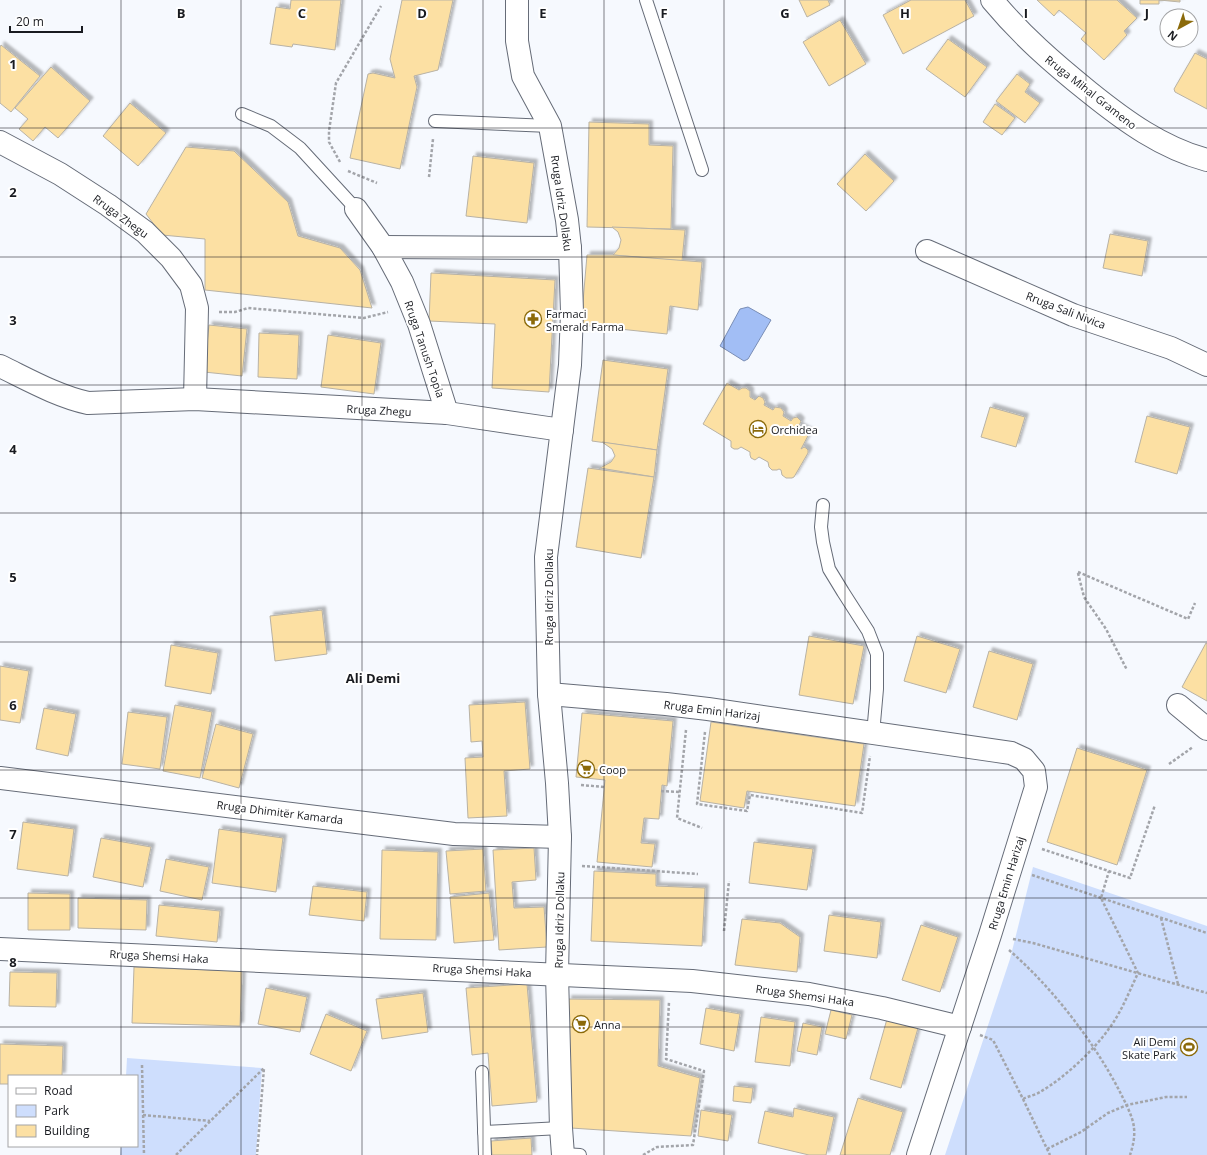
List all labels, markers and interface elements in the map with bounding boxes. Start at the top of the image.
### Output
text: B [177,4,186,22]
text: C [298,4,306,22]
text: D [417,4,427,22]
text: E [539,4,547,22]
text: F [660,4,668,22]
text: G [780,4,790,22]
text: H [900,4,910,22]
text: I [1024,4,1028,22]
text: J [1144,4,1149,22]
scale bar [10,8,82,34]
north arrow [1159,8,1199,48]
text: 20 m [16,13,44,30]
text: N [1164,27,1181,45]
street label: Rruga Mihal Grameno [1042,51,1140,133]
text: 1 [9,55,17,73]
street label: Rruga Idriz Dollaku [548,154,576,252]
text: 2 [9,183,17,201]
street label: Rruga Zhegu [90,191,152,241]
street label: Rruga Sali Nivica [1024,288,1108,332]
street label: Rruga Tanush Topia [401,298,449,400]
place label: Farmaci Smerald Farma [546,306,624,334]
pharmacy icon: Farmaci Smerald Farma [523,309,543,329]
text: 3 [9,311,17,329]
street label: Rruga Zhegu [346,401,412,419]
hotel icon: Orchidea [748,419,768,439]
place label: Orchidea [771,422,818,437]
text: 4 [9,440,17,458]
street label: Rruga Idriz Dollaku [541,549,556,645]
text: 5 [9,568,17,586]
district label: Ali Demi [346,669,400,687]
text: 6 [9,696,17,714]
street label: Rruga Emin Harizaj [663,697,761,723]
supermarket icon: Coop [576,759,596,779]
place label: Coop [599,762,626,777]
street label: Rruga Dhimitër Kamarda [216,797,344,827]
text: 7 [9,825,17,843]
street label: Rruga Emin Harizaj [985,834,1027,932]
street label: Rruga Idriz Dollaku [551,871,567,969]
street label: Rruga Shemsi Haka [109,946,209,966]
text: 8 [9,953,17,971]
street label: Rruga Shemsi Haka [432,960,532,980]
street label: Rruga Shemsi Haka [755,981,855,1009]
supermarket icon: Anna [571,1014,591,1034]
place label: Anna [594,1017,621,1032]
place label: Ali Demi Skate Park [1122,1034,1176,1062]
sports icon: Ali Demi Skate Park [1179,1037,1199,1057]
legend [8,1075,138,1147]
text: Road [44,1082,73,1099]
text: Park [44,1102,70,1119]
text: Building [44,1122,90,1139]

